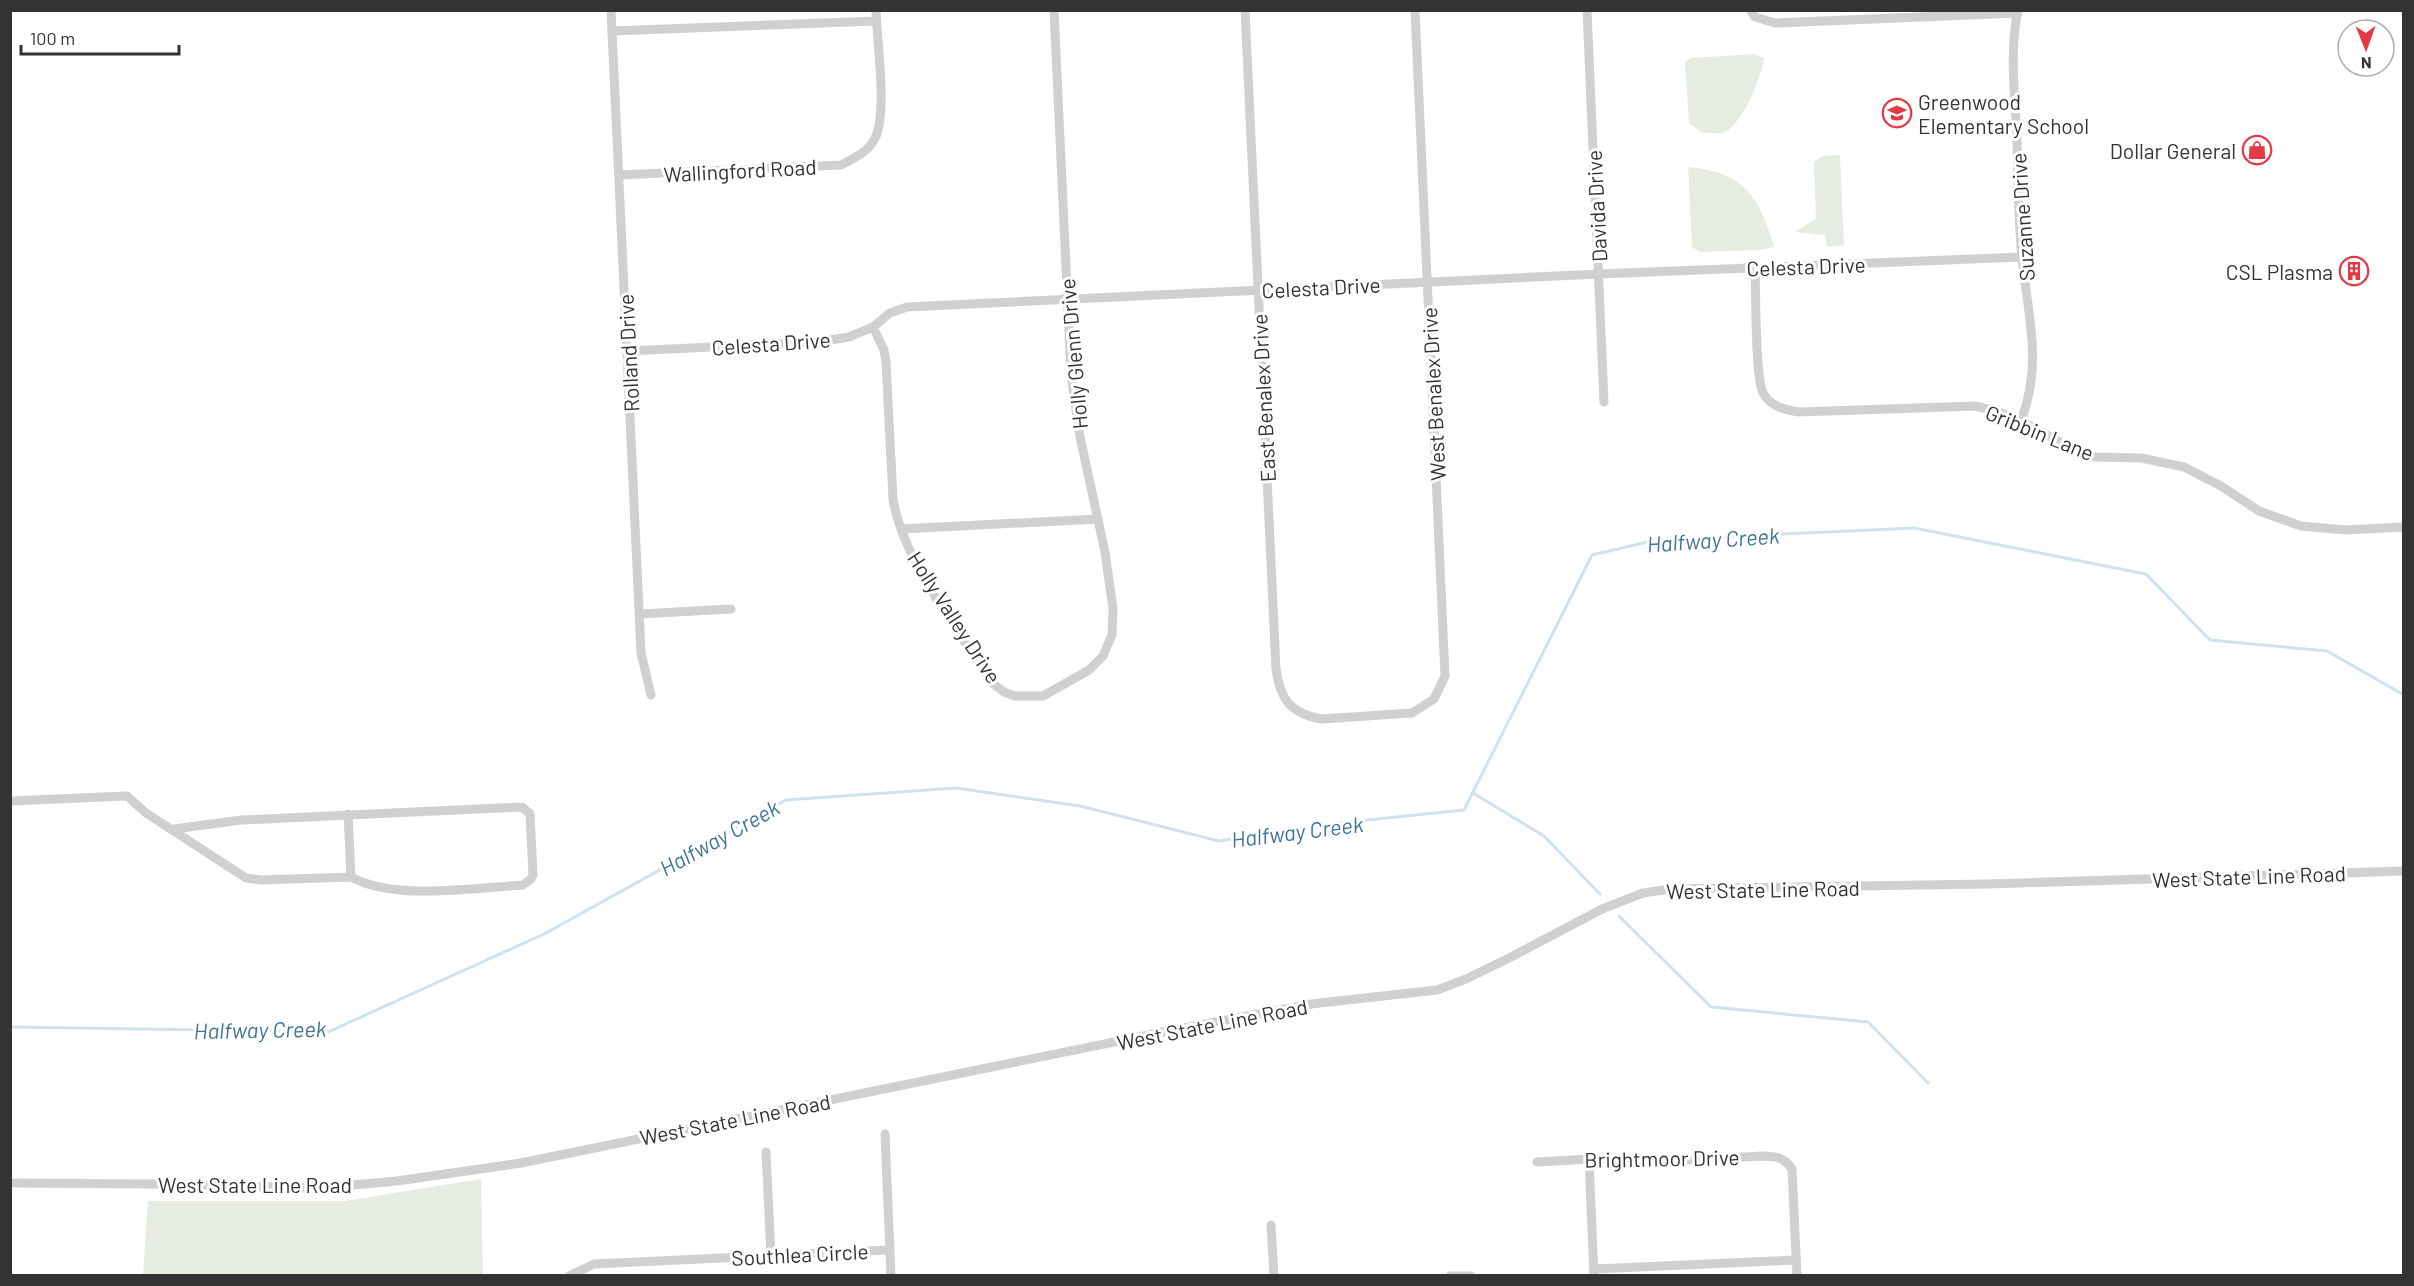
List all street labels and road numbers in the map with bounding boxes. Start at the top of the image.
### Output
street label: Davida Drive [1581,149,1611,263]
street label: Suzanne Drive [2005,152,2039,282]
street label: Wallingford Road [663,154,817,186]
street label: Celesta Drive [1746,251,1866,281]
street label: Celesta Drive [1261,271,1381,303]
street label: Holly Glenn Drive [1054,278,1092,430]
street label: Rolland Drive [612,293,644,413]
street label: West Benalex Drive [1416,307,1450,481]
street label: East Benalex Drive [1246,313,1280,483]
street label: Celesta Drive [711,326,831,360]
street label: Gribbin Lane [1982,399,2098,465]
street label: Holly Valley Drive [903,546,1007,688]
street label: West State Line Road [2152,860,2346,892]
street label: West State Line Road [1666,875,1860,903]
street label: West State Line Road [1114,993,1310,1055]
street label: West State Line Road [637,1088,833,1150]
street label: Brightmoor Drive [1584,1144,1740,1172]
street label: West State Line Road [158,1172,352,1197]
street label: Southlea Circle [731,1238,869,1270]

